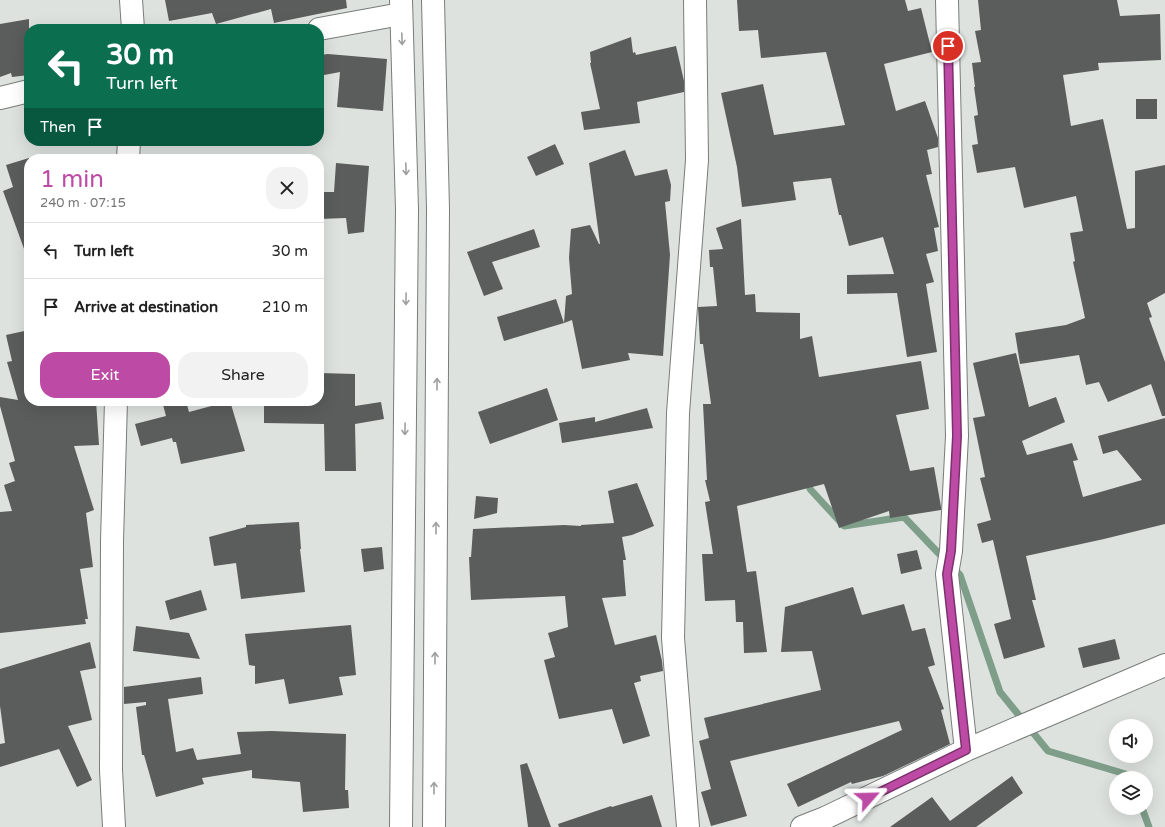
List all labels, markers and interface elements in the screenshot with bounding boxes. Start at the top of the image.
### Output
pin [931,29,965,63]
one-way arrow [398,32,406,45]
icon: arrive [937,35,959,57]
text: 30 m [106,38,174,72]
icon: left [40,40,92,92]
text: Turn left [106,72,178,94]
icon: arrive [84,116,106,138]
text: Then [40,118,76,136]
one-way arrow [402,162,409,175]
text: 1 min [40,165,104,194]
button: close [266,167,308,209]
text: 240 m · 07:15 [40,195,126,211]
icon: left [40,240,62,262]
text: Turn left [74,242,134,260]
text: 30 m [271,242,308,260]
one-way arrow [402,292,410,305]
icon: arrive [40,296,62,318]
text: Arrive at destination [74,298,218,316]
text: 210 m [262,298,308,316]
button: Exit [40,352,170,398]
button: Share [178,352,308,398]
one-way arrow [433,378,441,391]
one-way arrow [401,422,409,435]
one-way arrow [432,522,440,535]
one-way arrow [431,652,439,665]
map controls [1109,719,1153,815]
button: sound [1109,719,1153,763]
button: layers [1109,771,1153,815]
position arrow [847,777,889,819]
one-way arrow [430,782,438,795]

